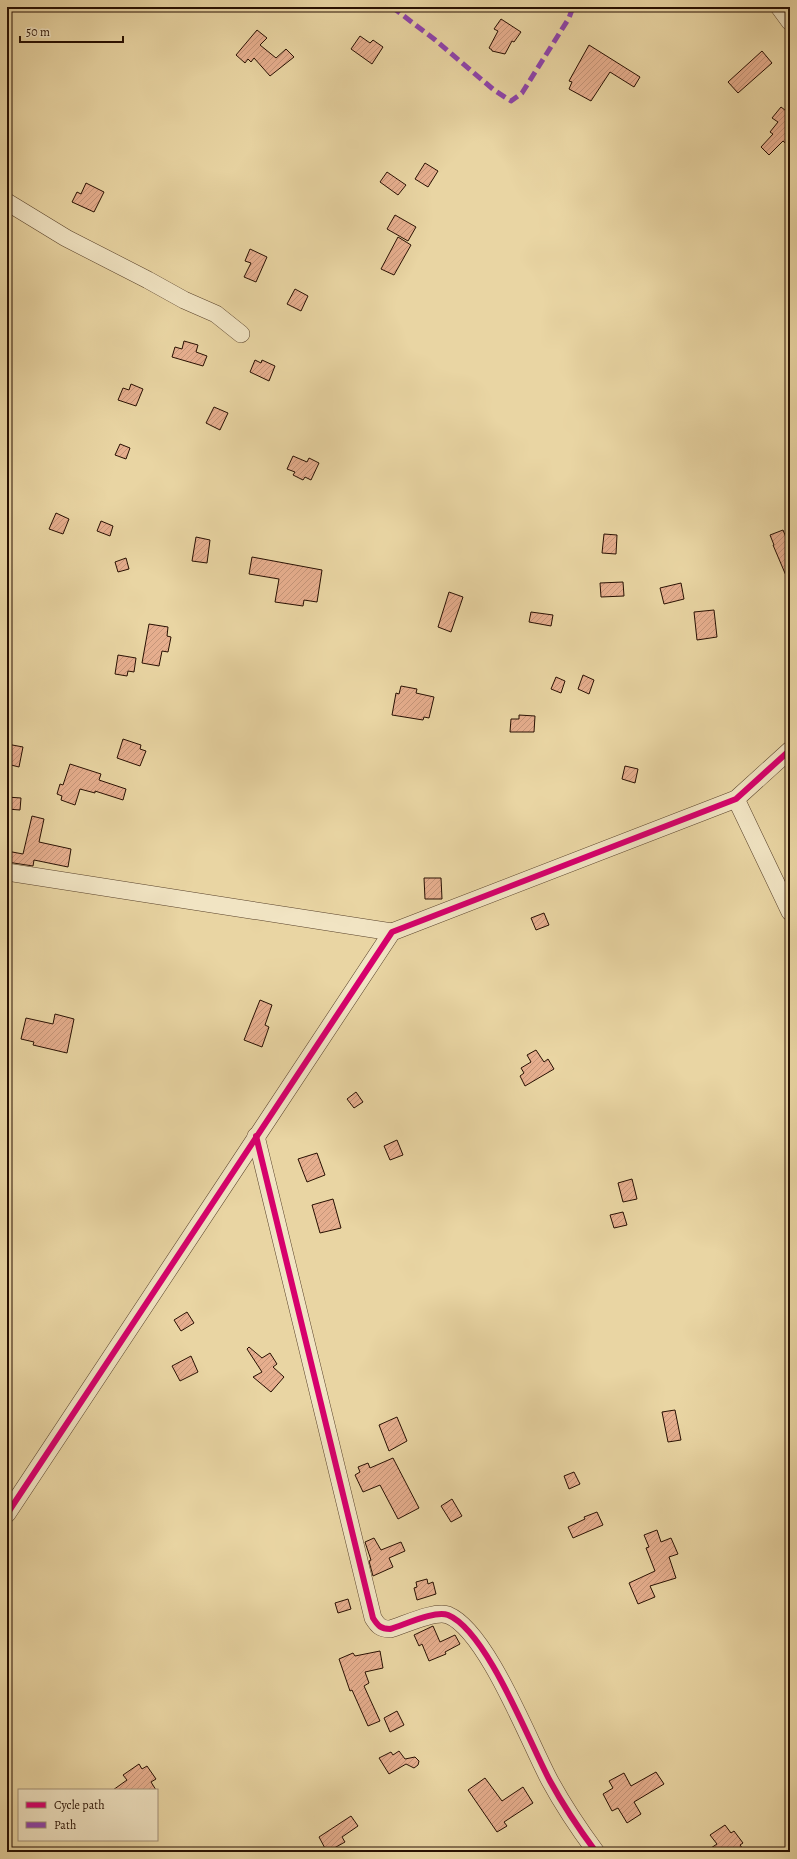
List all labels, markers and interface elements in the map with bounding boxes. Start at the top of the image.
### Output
scale bar [20,18,123,44]
text: 50 m [26,24,50,40]
legend [18,1789,158,1841]
text: Cycle path [54,1797,105,1813]
text: Path [54,1817,77,1833]

